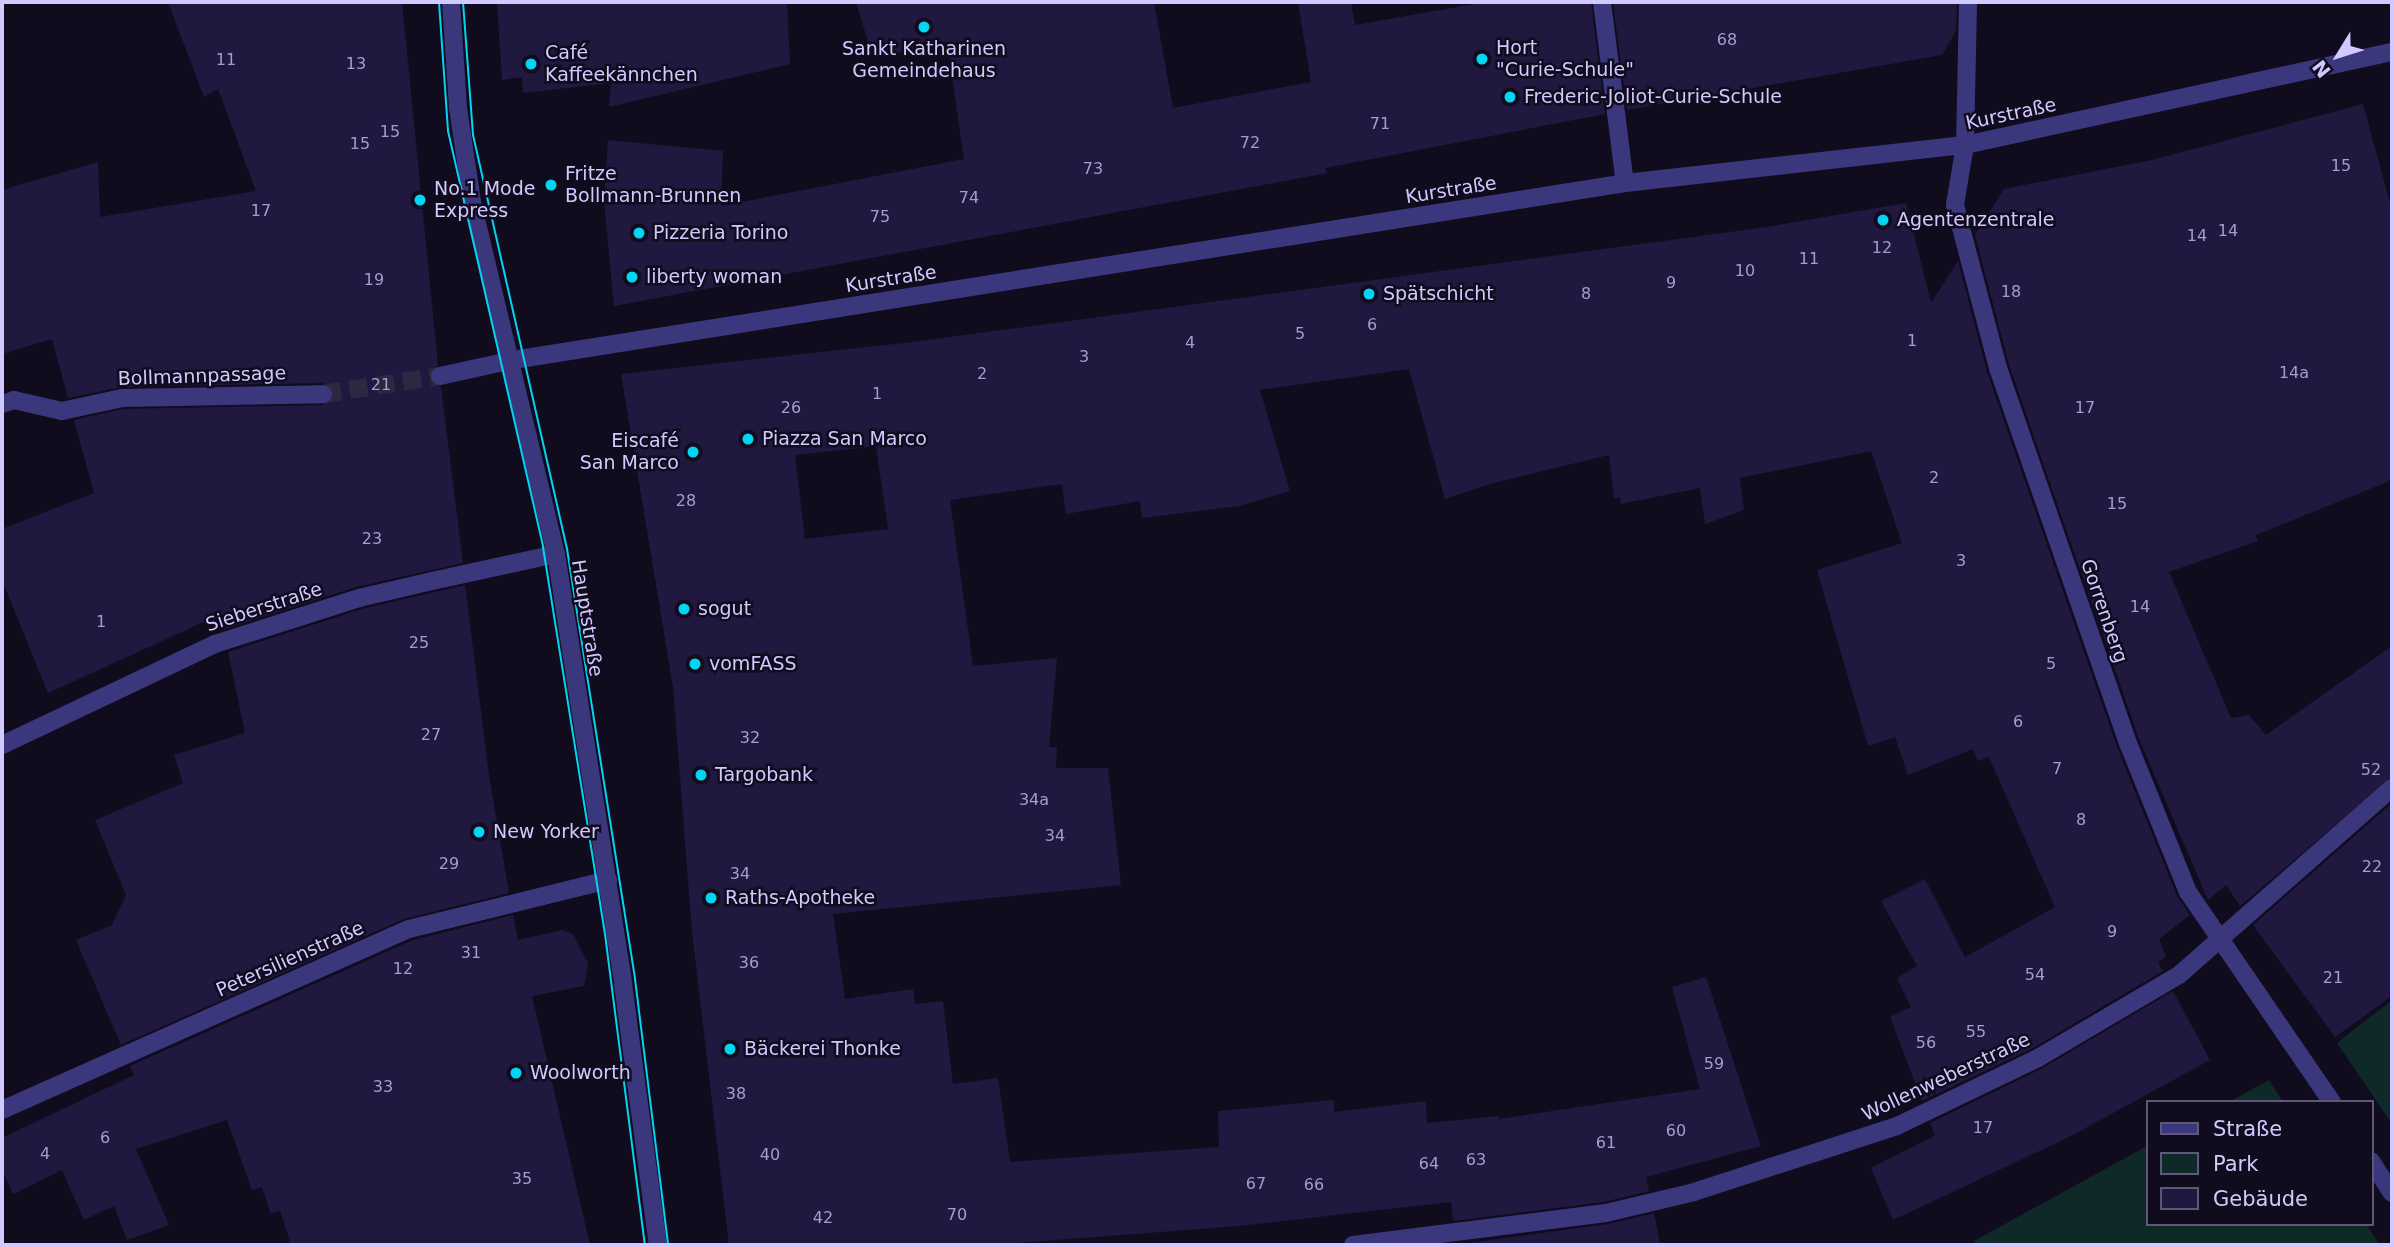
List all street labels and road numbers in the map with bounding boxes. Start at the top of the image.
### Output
street label: Kurstraße [1964,93,2058,135]
street label: Kurstraße [1404,172,1498,208]
street label: Kurstraße [844,261,938,297]
street label: Bollmannpassage [117,362,287,390]
street label: Gorrenberg [2076,556,2132,666]
street label: Hauptstraße [567,558,607,678]
street label: Sieberstraße [203,577,325,637]
street label: Petersilienstraße [213,916,367,1002]
street label: Wollenweberstraße [1858,1028,2034,1126]

